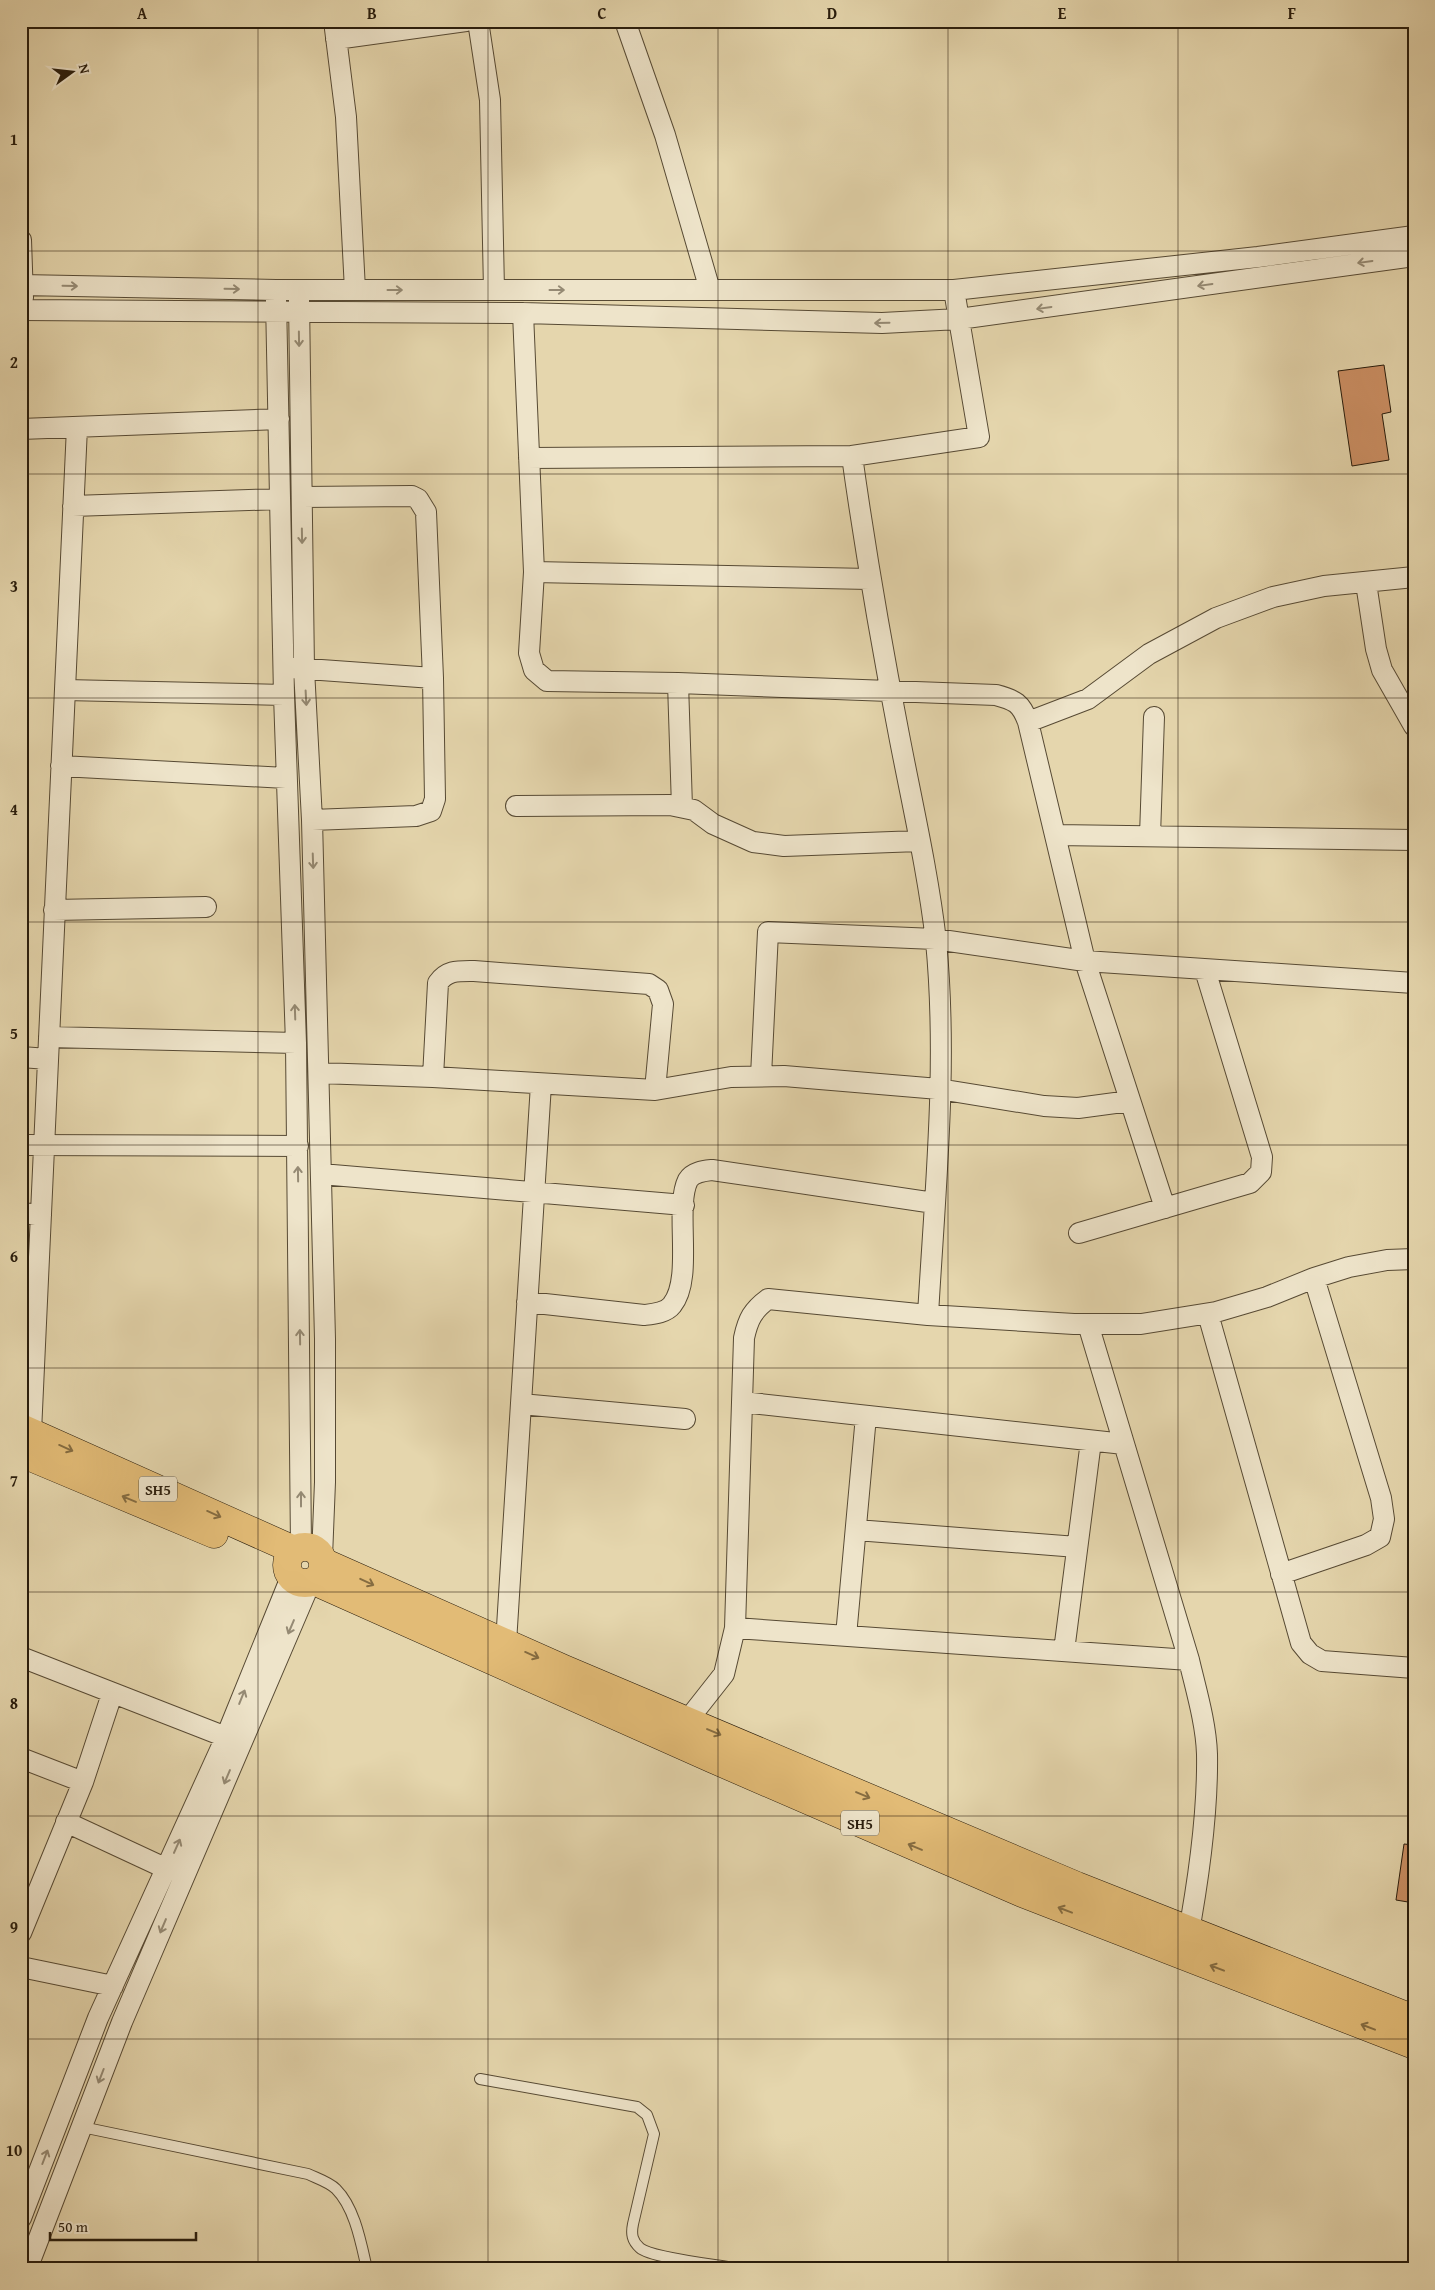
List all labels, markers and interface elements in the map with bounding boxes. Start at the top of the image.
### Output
text: A [137,1,148,25]
text: B [367,1,377,25]
text: C [597,1,607,25]
text: D [827,1,837,25]
text: E [1058,1,1067,25]
text: F [1288,1,1296,25]
north arrow [48,48,98,98]
text: N [74,62,96,76]
text: 1 [10,127,18,151]
one-way arrow [1358,258,1374,268]
one-way arrow [1197,280,1213,290]
one-way arrow [62,281,78,291]
one-way arrow [224,284,240,294]
one-way arrow [386,285,403,295]
one-way arrow [549,285,565,295]
one-way arrow [1036,303,1052,313]
one-way arrow [874,318,890,327]
one-way arrow [294,330,304,346]
text: 2 [10,350,18,374]
one-way arrow [297,528,307,544]
text: 3 [10,574,18,598]
one-way arrow [301,690,310,706]
text: 4 [10,797,18,821]
one-way arrow [308,853,317,869]
one-way arrow [290,1004,300,1020]
text: 5 [10,1021,18,1045]
one-way arrow [293,1167,303,1183]
text: 6 [10,1244,18,1268]
one-way arrow [295,1329,305,1346]
one-way arrow [58,1443,73,1453]
text: 7 [10,1468,18,1492]
road number: SH5 [139,1476,177,1502]
one-way arrow [296,1492,306,1508]
one-way arrow [122,1493,137,1503]
one-way arrow [206,1510,221,1520]
one-way arrow [359,1578,374,1587]
one-way arrow [286,1620,295,1635]
one-way arrow [524,1650,539,1660]
one-way arrow [238,1690,247,1705]
text: 8 [10,1691,18,1715]
one-way arrow [706,1728,721,1737]
one-way arrow [222,1769,232,1784]
one-way arrow [855,1791,870,1801]
road number: SH5 [841,1810,879,1836]
one-way arrow [173,1839,183,1854]
one-way arrow [908,1841,923,1850]
one-way arrow [1058,1904,1073,1913]
text: 9 [10,1915,18,1939]
one-way arrow [158,1918,168,1933]
one-way arrow [1210,1963,1225,1972]
one-way arrow [1361,2022,1376,2031]
one-way arrow [96,2068,105,2084]
text: 10 [6,2138,22,2162]
one-way arrow [41,2149,50,2165]
scale bar [50,2210,196,2242]
text: 50 m [58,2216,89,2237]

